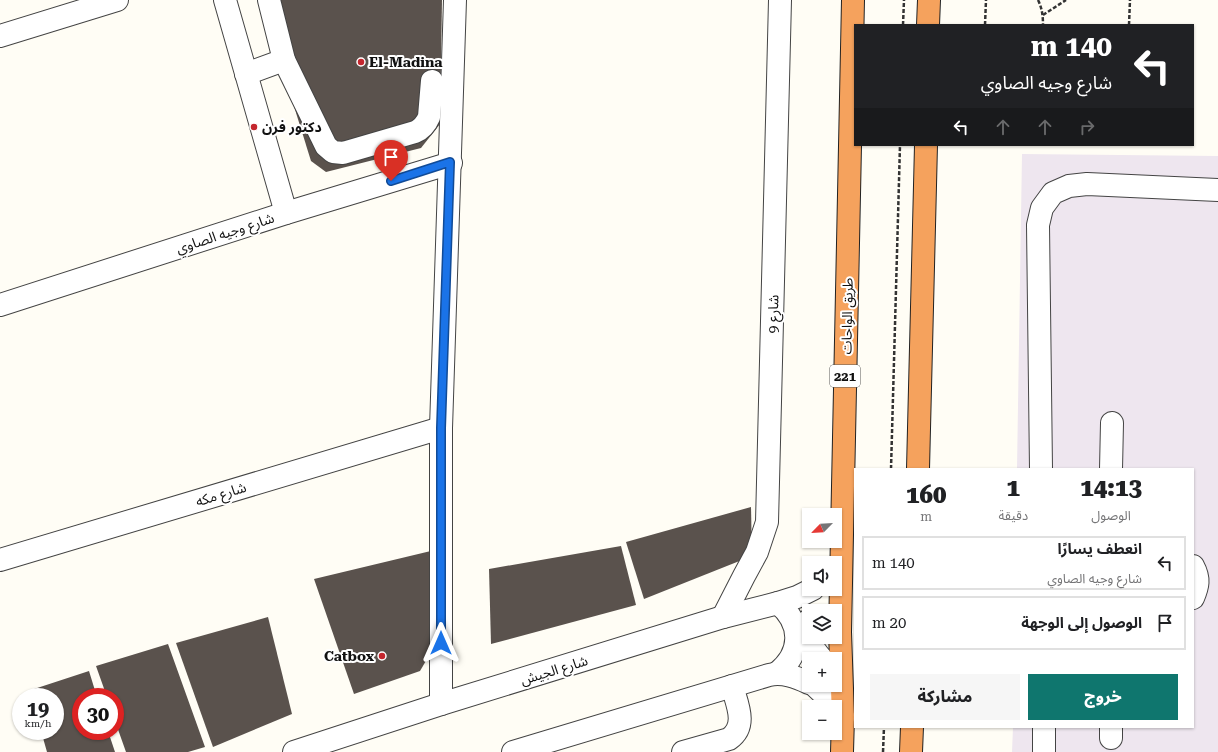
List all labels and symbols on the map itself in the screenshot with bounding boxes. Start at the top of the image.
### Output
place label: El-Madina [369,54,443,70]
marker: El-Madina [356,57,366,67]
place label: دكتور فرن [262,119,322,136]
marker: دكتور فرن [249,122,259,132]
pin [374,140,408,181]
street label: شارع وجيه الصاوي [174,210,277,259]
street label: طريق الواحات [838,277,858,355]
street label: شارع 9 [765,295,784,334]
road number: 221 [830,365,860,387]
street label: شارع مكه [194,479,249,512]
north arrow [802,508,842,548]
position arrow [420,622,462,664]
place label: Catbox [324,648,375,664]
marker: Catbox [377,651,387,661]
street label: شارع الجيش [518,652,591,691]
speed limit sign: 30 [72,688,124,740]

